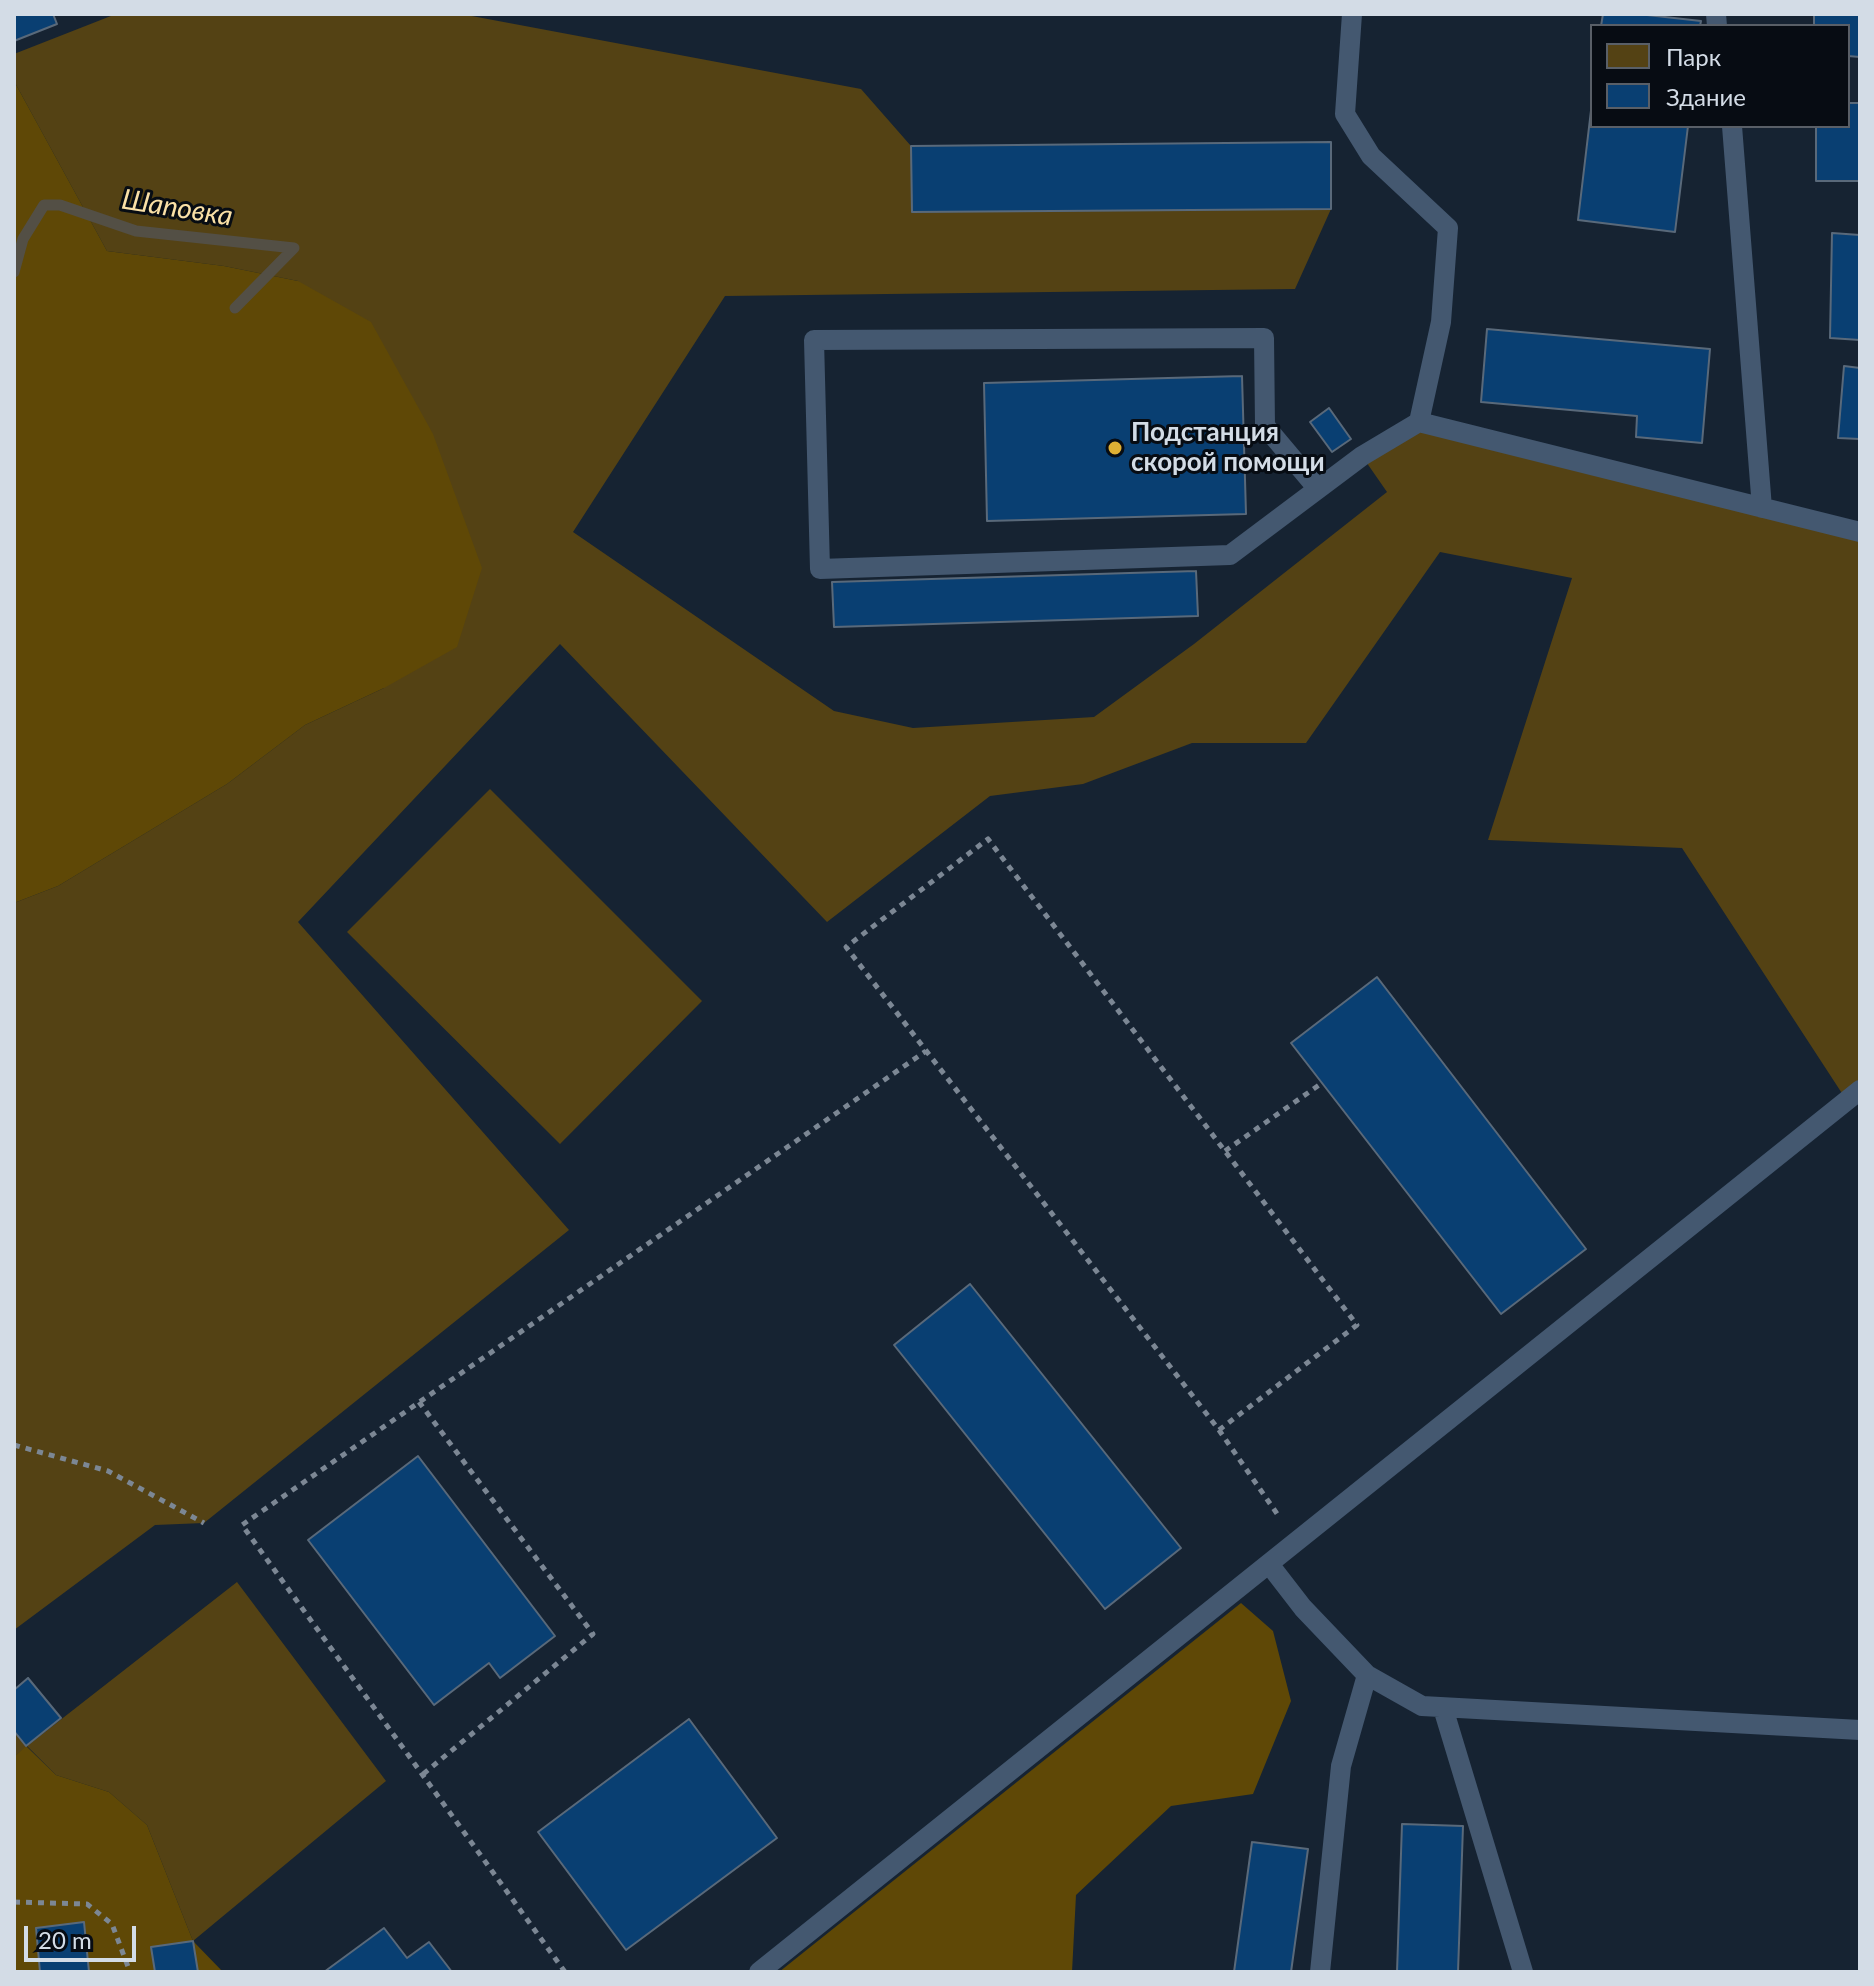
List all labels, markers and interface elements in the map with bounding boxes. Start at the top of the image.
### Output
legend [1590,24,1850,128]
text: Парк [1666,42,1721,71]
text: Здание [1666,82,1746,111]
water label: Шаповка [119,183,235,233]
place label: Подстанция скорой помощи [1131,417,1325,478]
marker: Подстанция скорой помощи [1106,439,1124,457]
scale bar [28,1910,140,1960]
text: 20 m [38,1925,92,1954]

